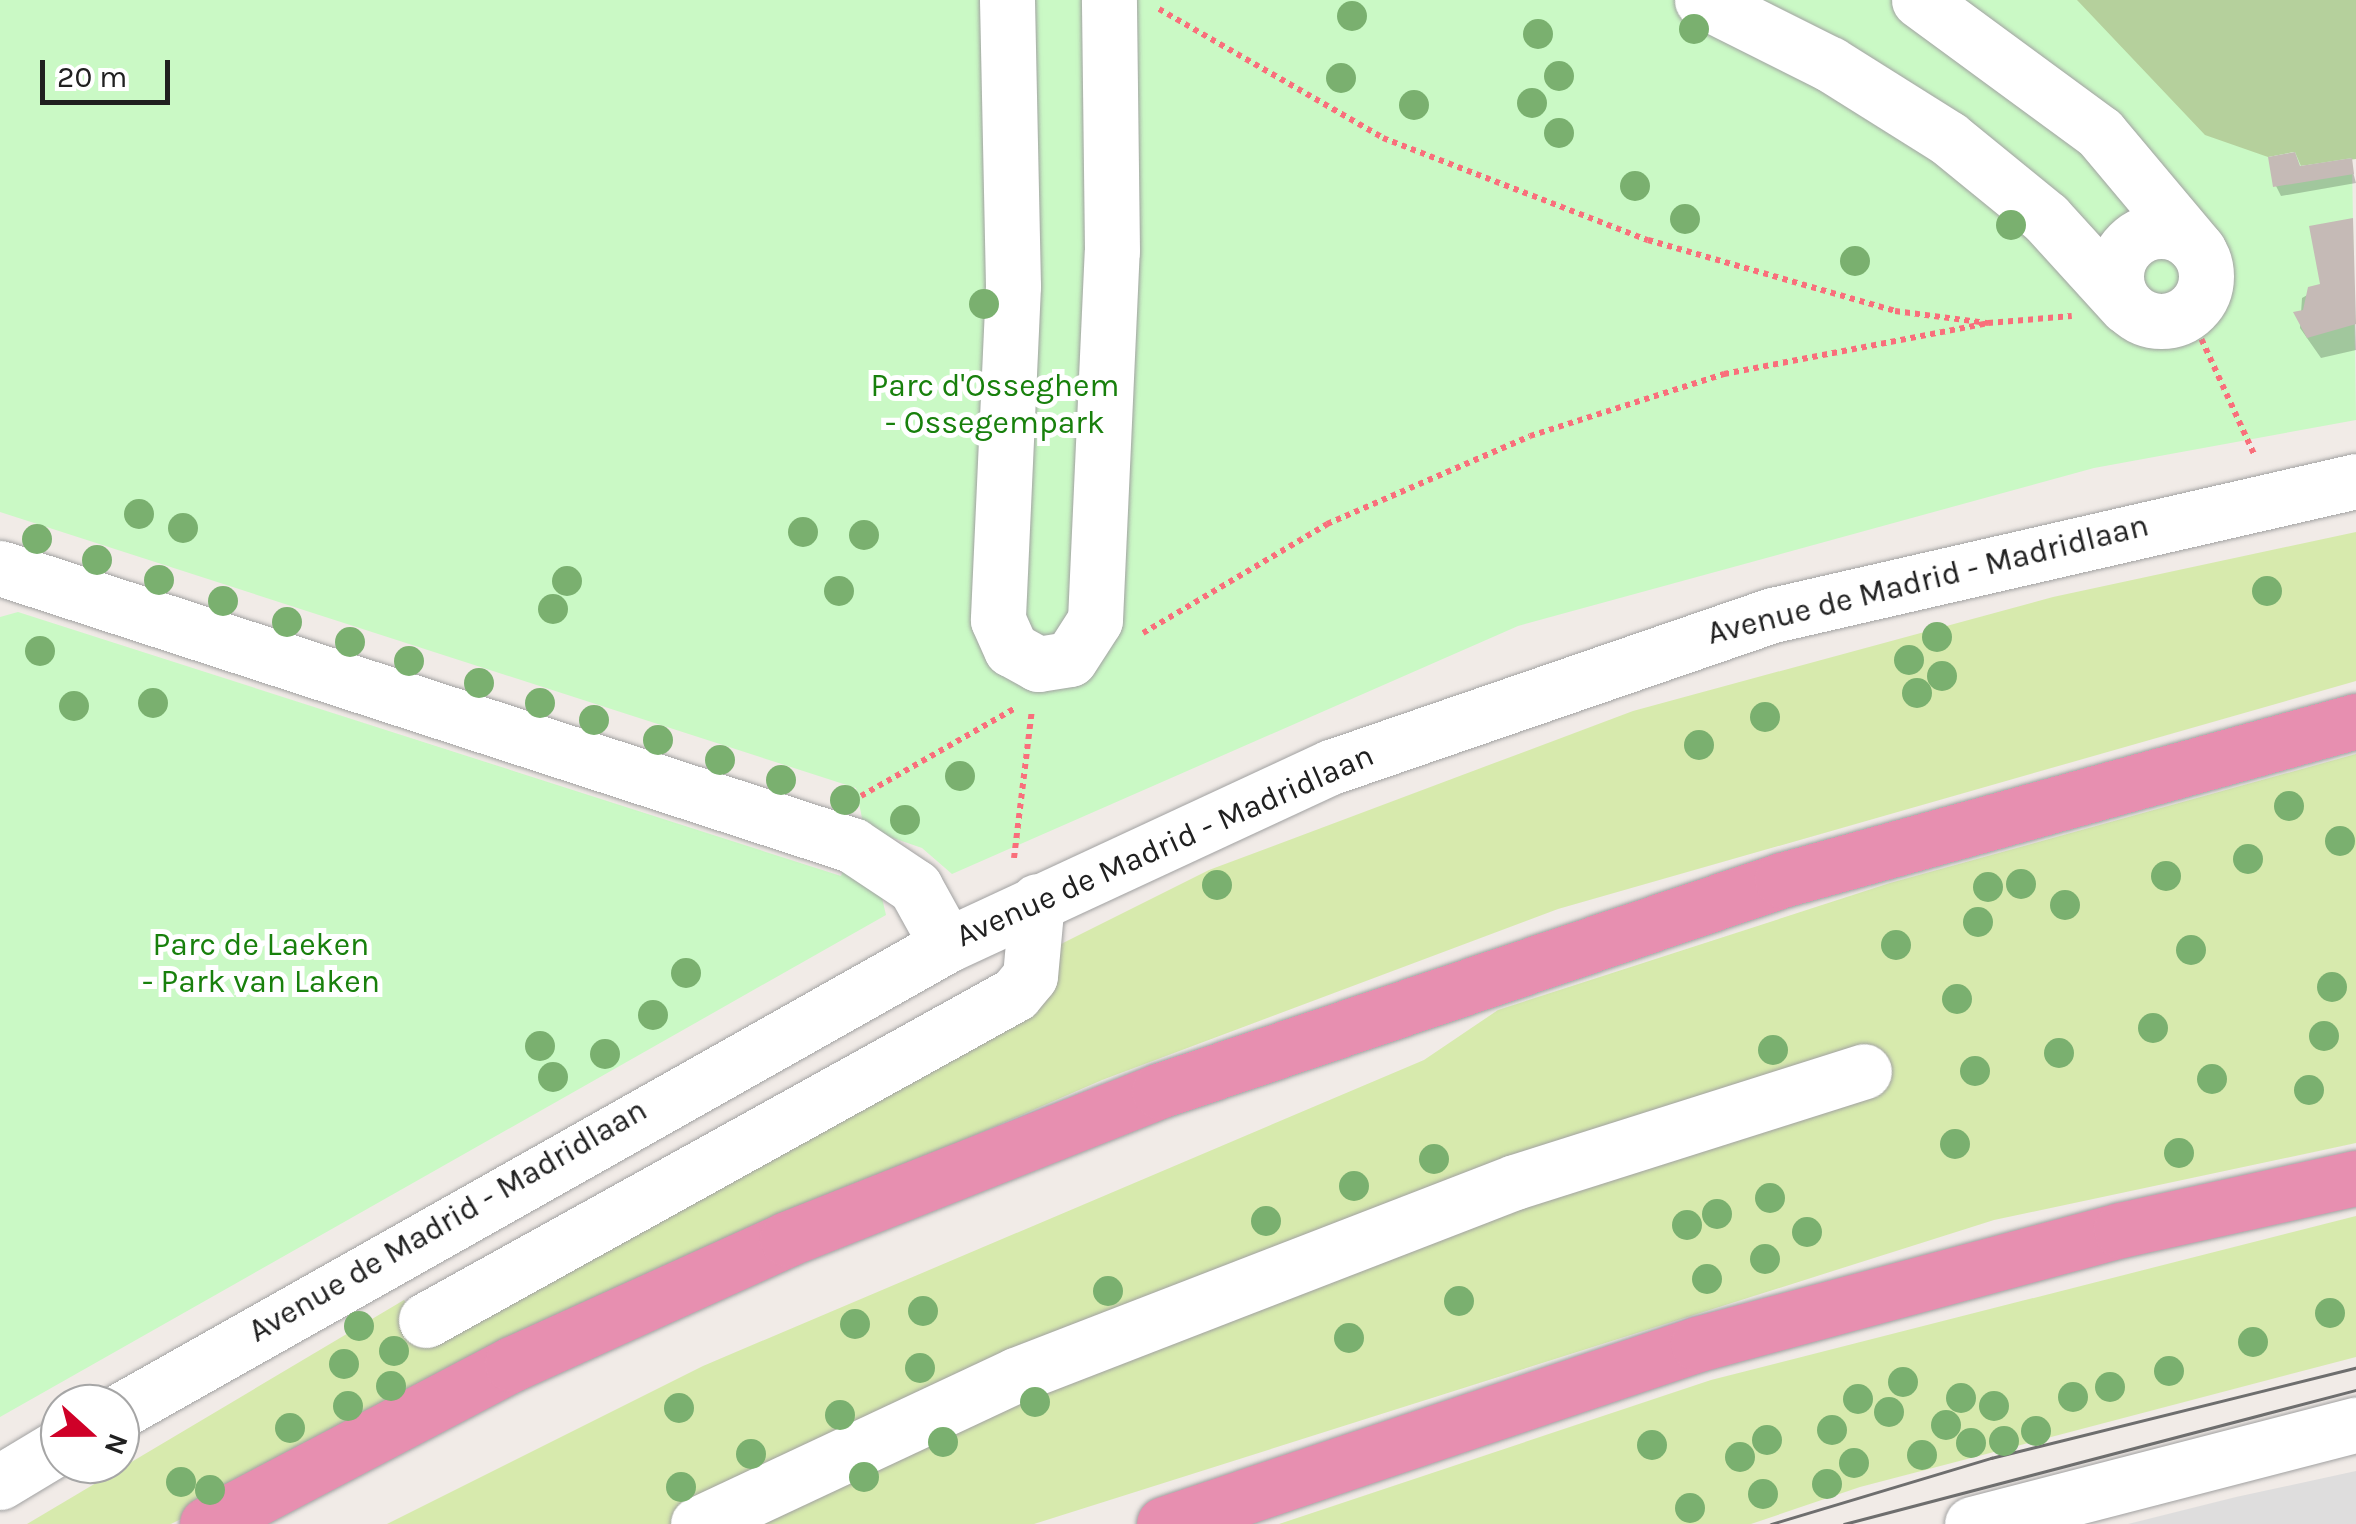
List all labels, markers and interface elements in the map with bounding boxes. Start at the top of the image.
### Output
scale bar [45,40,175,102]
text: 20 m [57,59,127,95]
park label: Parc d'Osseghem - Ossegempark [871,368,1119,443]
street label: Avenue de Madrid - Madridlaan [1703,507,2153,653]
street label: Avenue de Madrid - Madridlaan [950,736,1380,956]
park label: Parc de Laeken - Park van Laken [142,927,380,1002]
street label: Avenue de Madrid - Madridlaan [242,1091,654,1351]
north arrow [40,1384,140,1484]
text: N [98,1429,136,1459]

